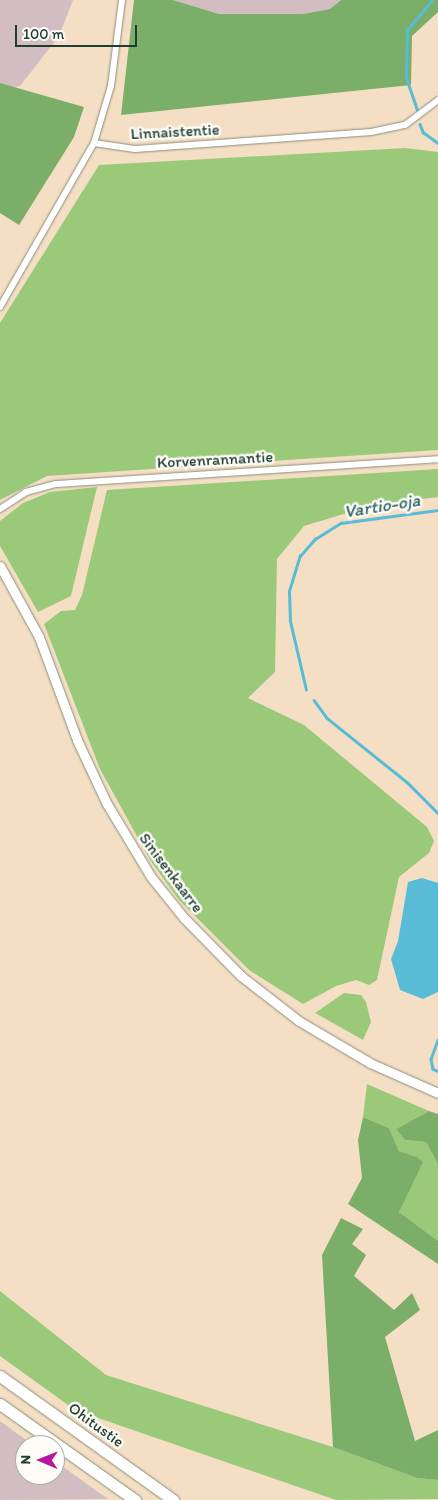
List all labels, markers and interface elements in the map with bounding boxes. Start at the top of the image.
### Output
scale bar [18,15,140,47]
text: 100 m [23,25,64,43]
street label: Linnaistentie [130,120,220,144]
street label: Korvenrannantie [156,447,274,473]
water label: Vartio-oja [342,489,422,523]
street label: Sinisenkaarre [135,829,207,917]
street label: Ohitustie [64,1398,128,1452]
north arrow [15,1435,65,1485]
text: N [17,1455,34,1465]

